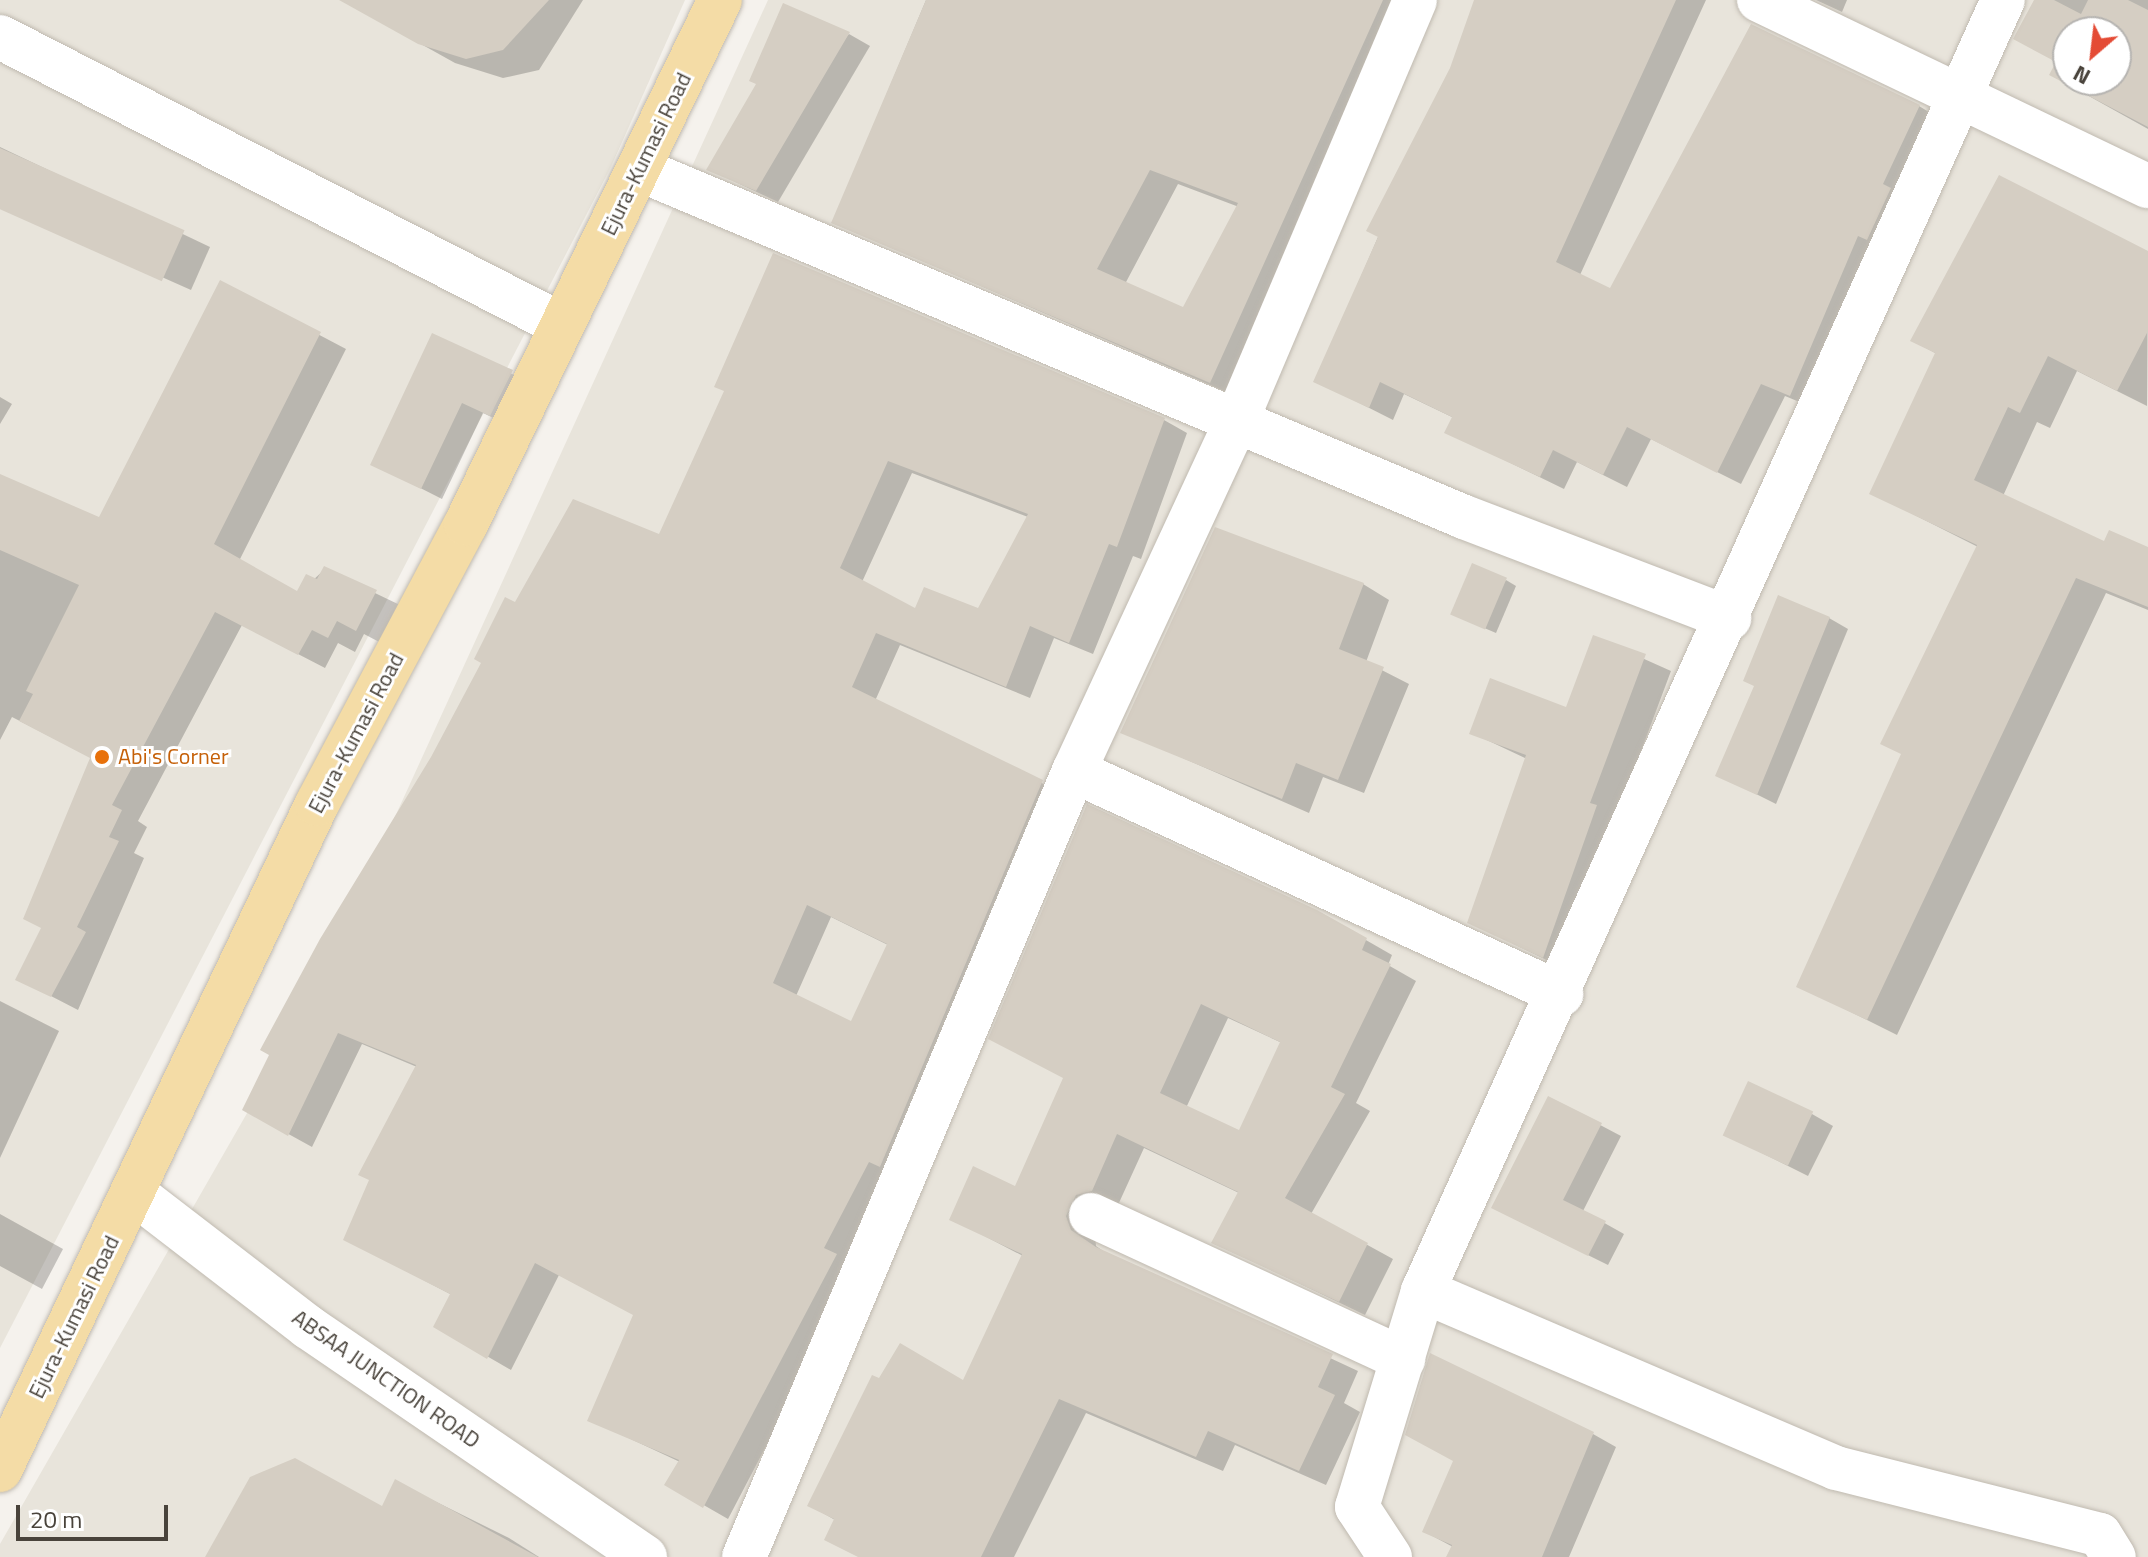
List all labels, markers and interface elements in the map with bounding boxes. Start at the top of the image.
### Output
north arrow [2052,16,2132,96]
text: N [2067,57,2096,94]
street label: Ejura-Kumasi Road [595,68,697,240]
street label: Ejura-Kumasi Road [303,648,409,818]
place label: Abi's Corner [118,744,229,770]
marker: Abi's Corner [93,748,111,766]
street label: Ejura-Kumasi Road [23,1231,125,1403]
street label: ABSAA JUNCTION ROAD [287,1304,485,1454]
scale bar [20,1489,172,1539]
text: 20 m [30,1501,82,1537]

